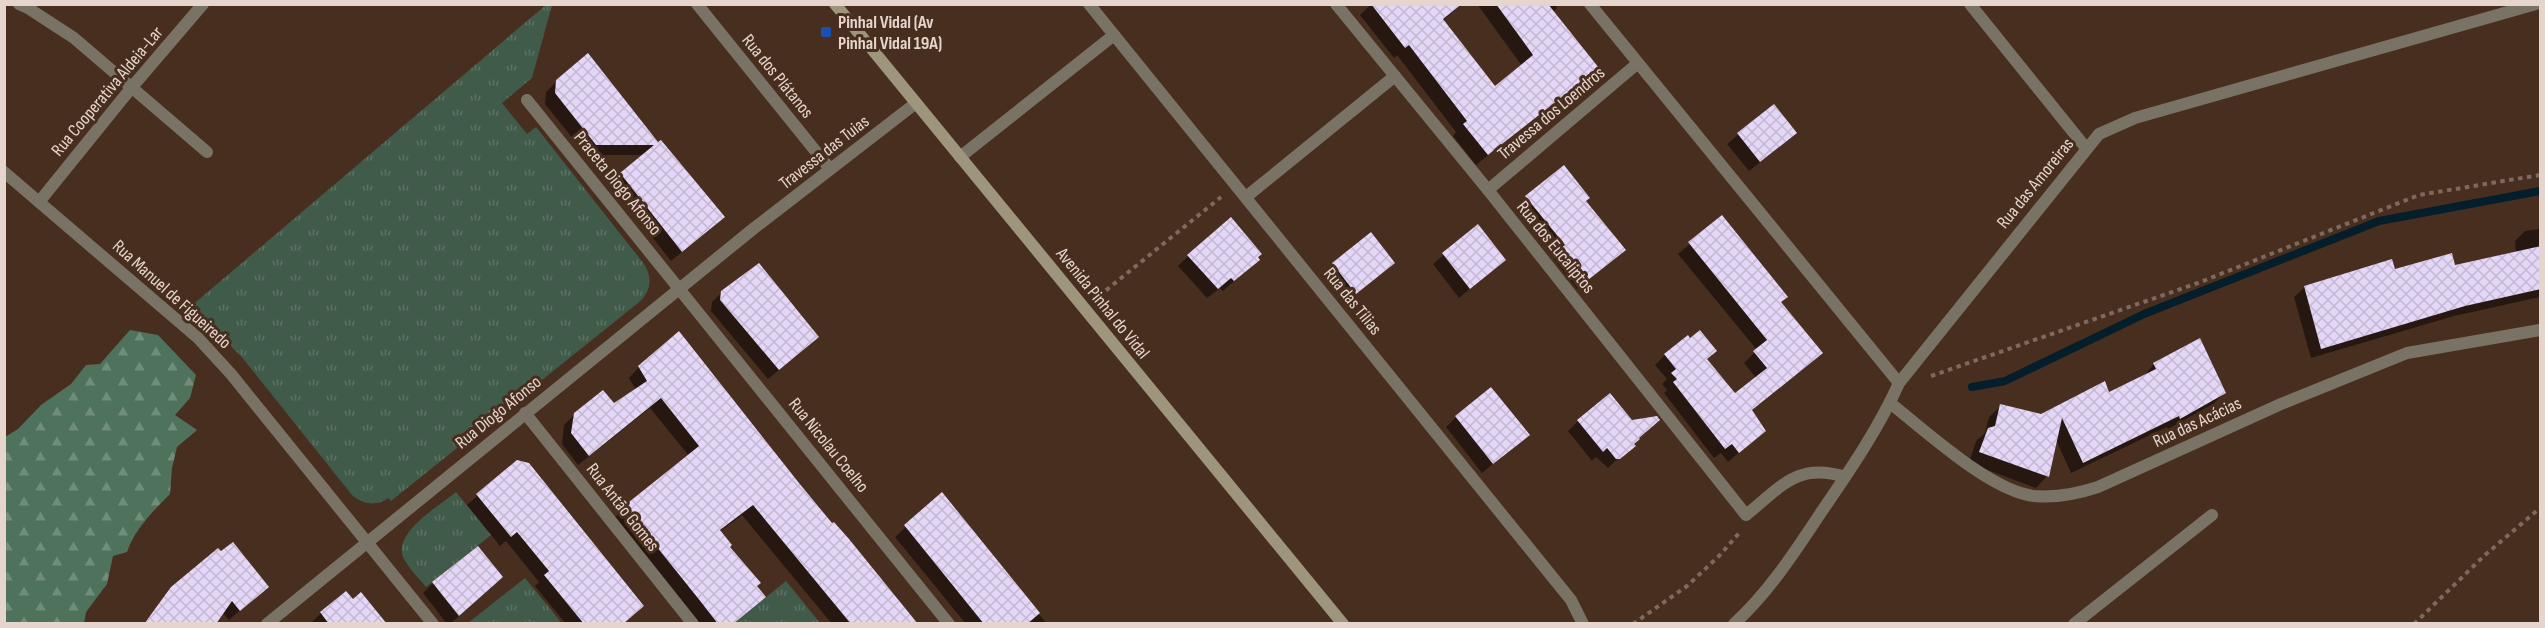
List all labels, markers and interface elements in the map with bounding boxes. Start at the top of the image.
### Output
place label: Pinhal Vidal (Av Pinhal Vidal 19A) [838,12,942,54]
street label: Rua Cooperativa Aldeia-Lar [47,22,168,160]
marker: Pinhal Vidal (Av Pinhal Vidal 19A) [819,25,833,39]
street label: Rua dos Plátanos [737,30,818,122]
street label: Travessa dos Loendros [1493,62,1609,164]
street label: Travessa das Tuias [775,111,873,194]
street label: Praceta Diogo Afonso [569,127,666,240]
street label: Rua das Amoreiras [1993,134,2078,233]
street label: Rua dos Eucaliptos [1512,197,1599,298]
street label: Rua Manuel de Figueiredo [108,236,235,353]
street label: Avenida Pinhal do Vidal [1051,243,1154,363]
street label: Rua das Tílias [1319,263,1386,339]
street label: Rua Diogo Afonso [451,371,545,453]
street label: Rua das Acácias [2150,393,2245,452]
street label: Rua Nicolau Coelho [784,394,873,497]
street label: Rua Antão Gomes [582,459,663,556]

